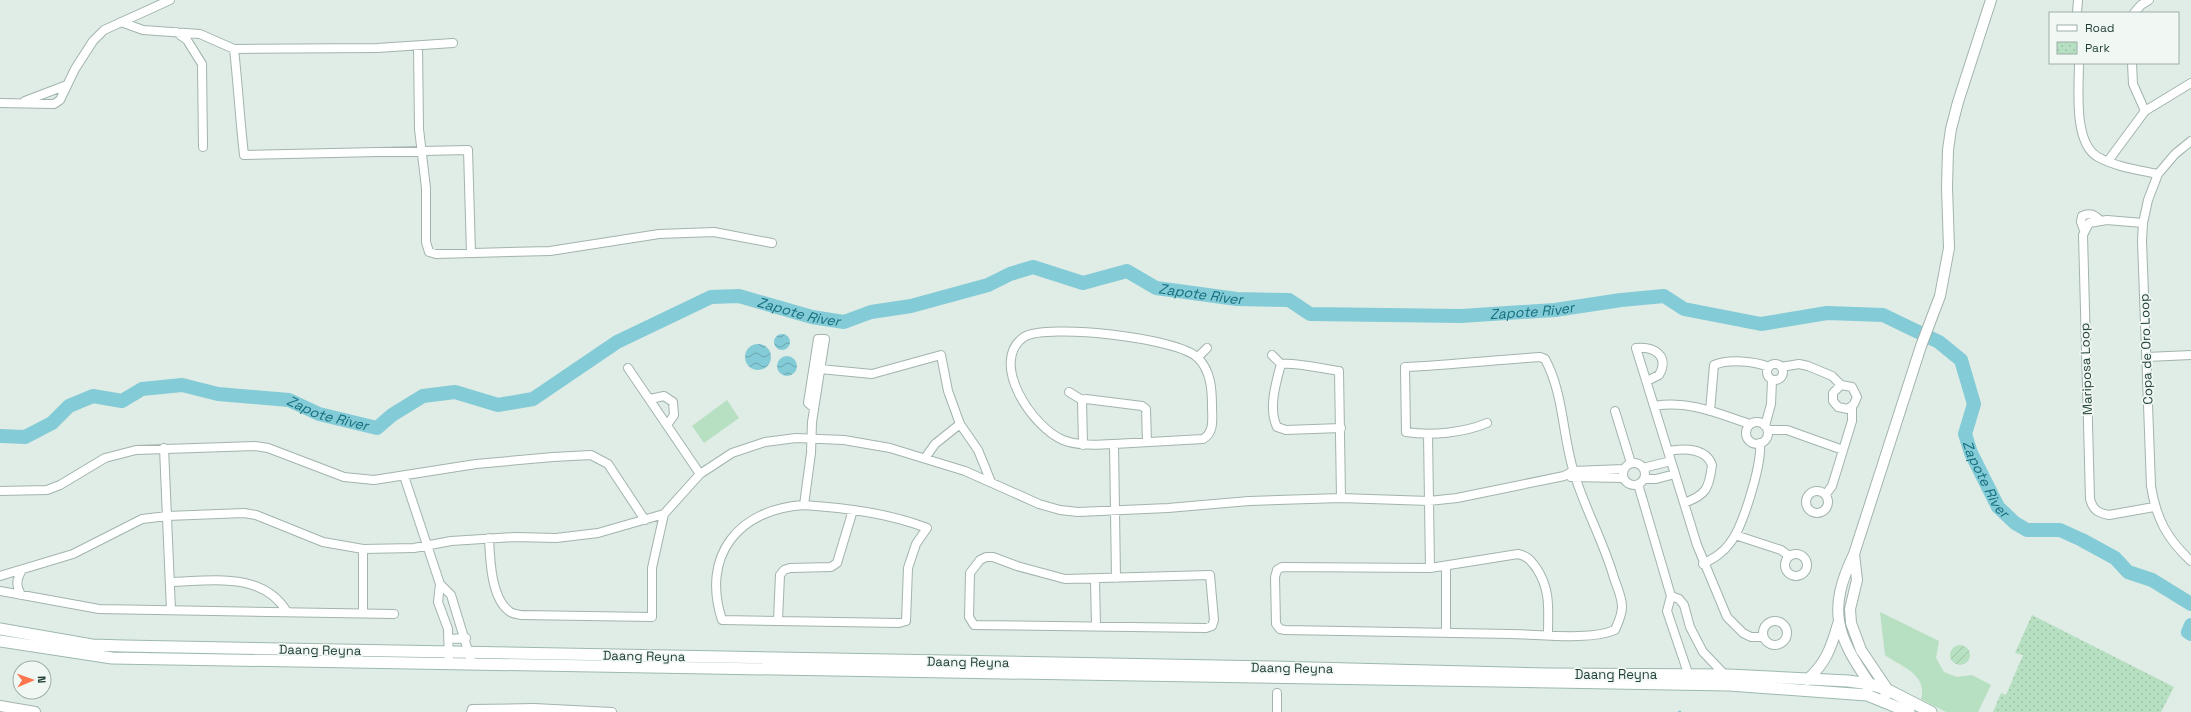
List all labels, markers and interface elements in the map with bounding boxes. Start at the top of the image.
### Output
legend [2049,12,2179,64]
text: Road [2085,20,2114,36]
text: Park [2085,40,2110,56]
water label: Zapote River [1157,279,1245,308]
water label: Zapote River [755,293,843,331]
street label: Copa de Oro Loop [2136,293,2156,405]
water label: Zapote River [1489,298,1577,323]
street label: Mariposa Loop [2076,323,2096,415]
water label: Zapote River [284,391,372,435]
water label: Zapote River [1959,438,2014,523]
street label: Daang Reyna [279,641,362,659]
street label: Daang Reyna [603,647,686,665]
street label: Daang Reyna [927,653,1010,671]
street label: Daang Reyna [1251,659,1334,677]
north arrow [12,660,52,700]
street label: Daang Reyna [1575,666,1658,683]
text: N [35,676,49,684]

